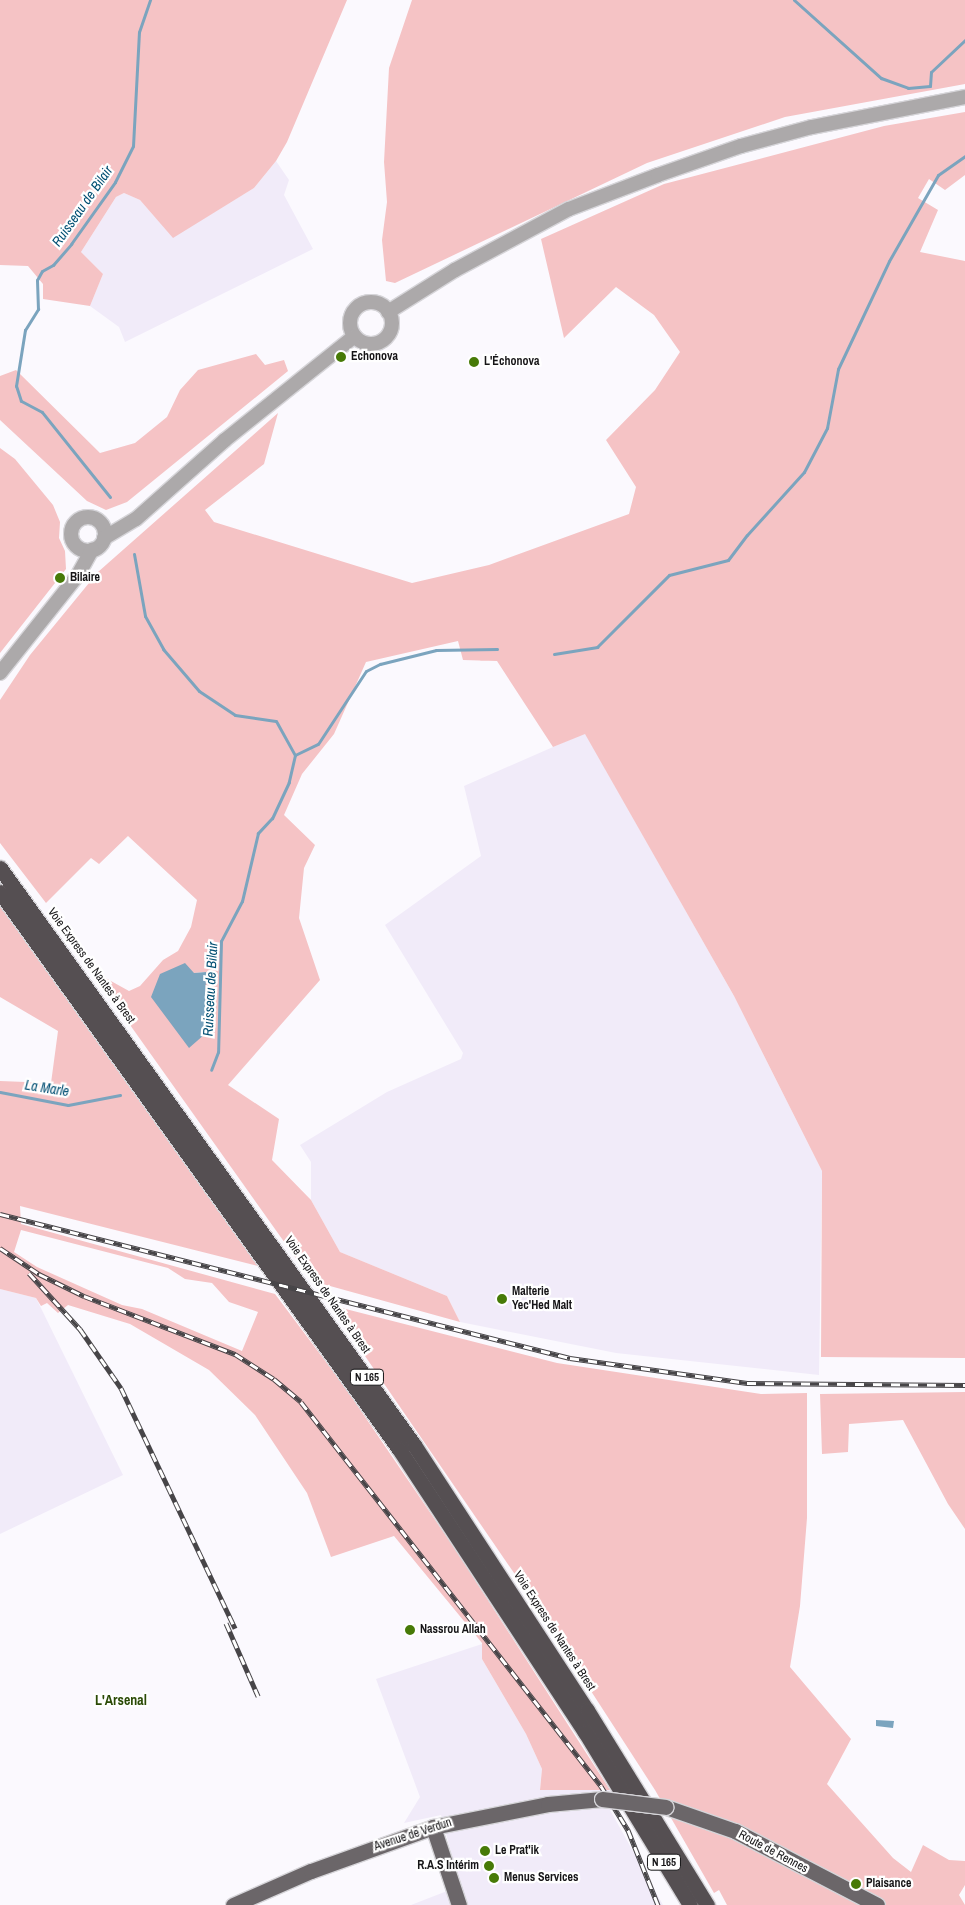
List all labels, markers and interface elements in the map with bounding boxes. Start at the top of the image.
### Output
water label: Ruisseau de Bilair [48,162,116,250]
place label: Echonova [351,350,398,364]
marker: Echonova [335,351,347,363]
place label: L'Échonova [484,355,539,369]
marker: L'Échonova [468,356,480,368]
place label: Bilaire [70,571,100,585]
marker: Bilaire [54,572,66,584]
street label: Voie Express de Nantes à Brest [44,905,138,1027]
water label: Ruisseau de Bilair [199,941,221,1037]
water label: La Marle [24,1076,70,1100]
street label: Voie Express de Nantes à Brest [281,1234,373,1356]
place label: Malterie Yec'Hed Malt [512,1285,572,1313]
marker: Malterie Yec'Hed Malt [496,1293,508,1305]
road number: N 165 [350,1368,384,1385]
street label: Voie Express de Nantes à Brest [510,1569,598,1693]
place label: Nassrou Allah [420,1623,486,1637]
marker: Nassrou Allah [404,1624,416,1636]
district label: L'Arsenal [95,1692,147,1708]
street label: Avenue de Verdun [372,1816,454,1854]
street label: Route de Rennes [736,1828,810,1876]
place label: Le Prat'ik [495,1844,539,1858]
marker: Le Prat'ik [479,1845,491,1857]
road number: N 165 [646,1854,682,1870]
place label: R.A.S Intérim [417,1859,479,1873]
marker: R.A.S Intérim [483,1860,495,1872]
place label: Menus Services [504,1871,578,1885]
marker: Menus Services [488,1872,500,1884]
place label: Plaisance [866,1877,911,1891]
marker: Plaisance [850,1878,862,1890]

